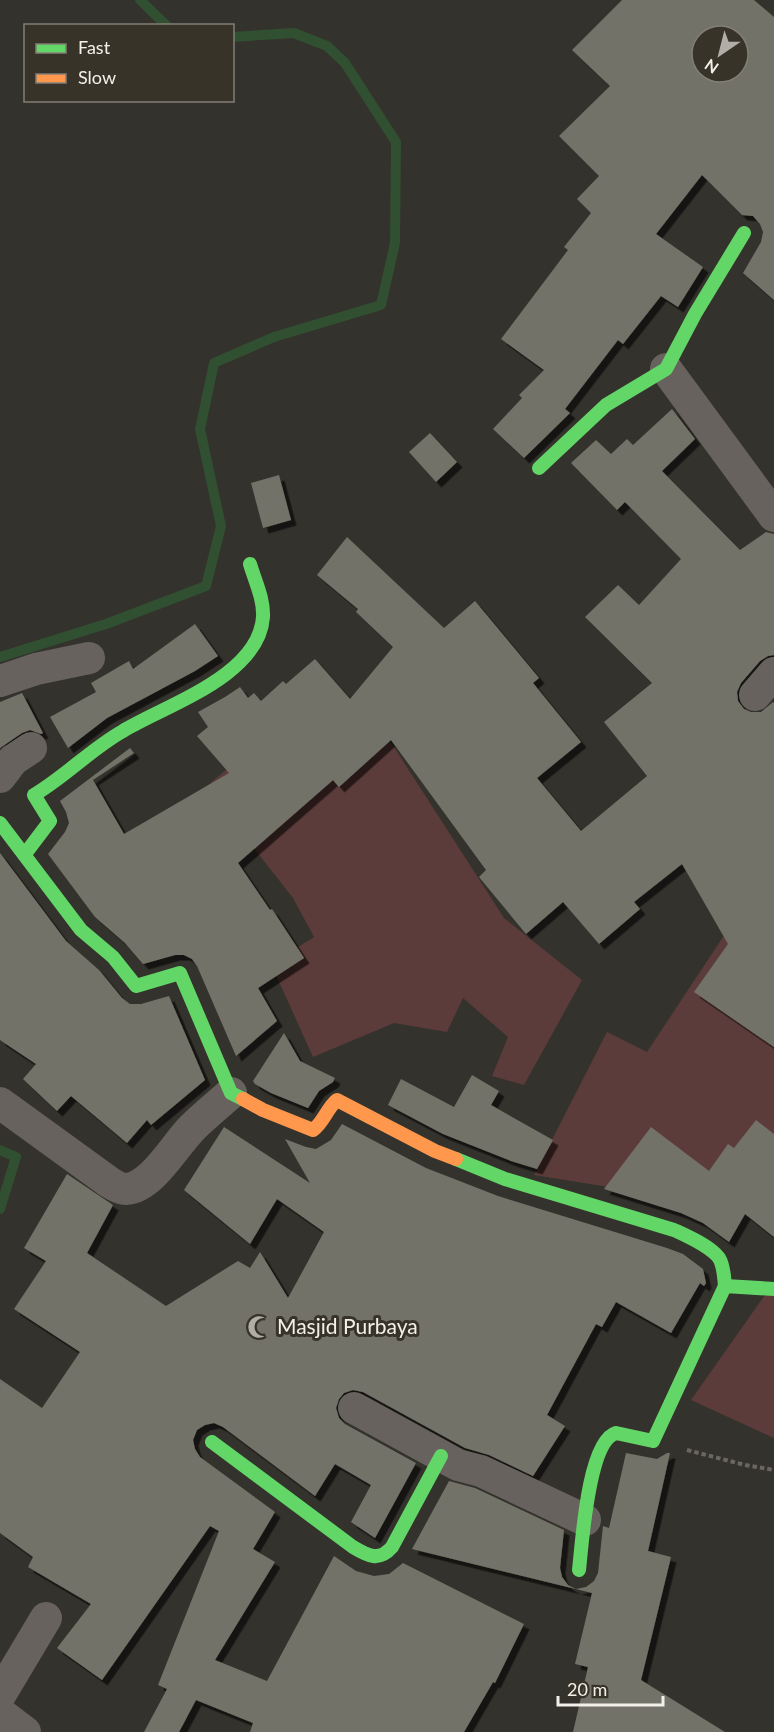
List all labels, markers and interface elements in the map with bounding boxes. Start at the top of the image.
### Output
legend [24,24,234,102]
north arrow [690,24,750,84]
text: Fast [78,36,111,58]
text: N [701,55,722,78]
text: Slow [78,66,116,88]
place label: Masjid Purbaya [277,1313,418,1338]
mosque icon: Masjid Purbaya [246,1314,272,1340]
scale bar [558,1669,663,1707]
text: 20 m [567,1678,607,1700]

